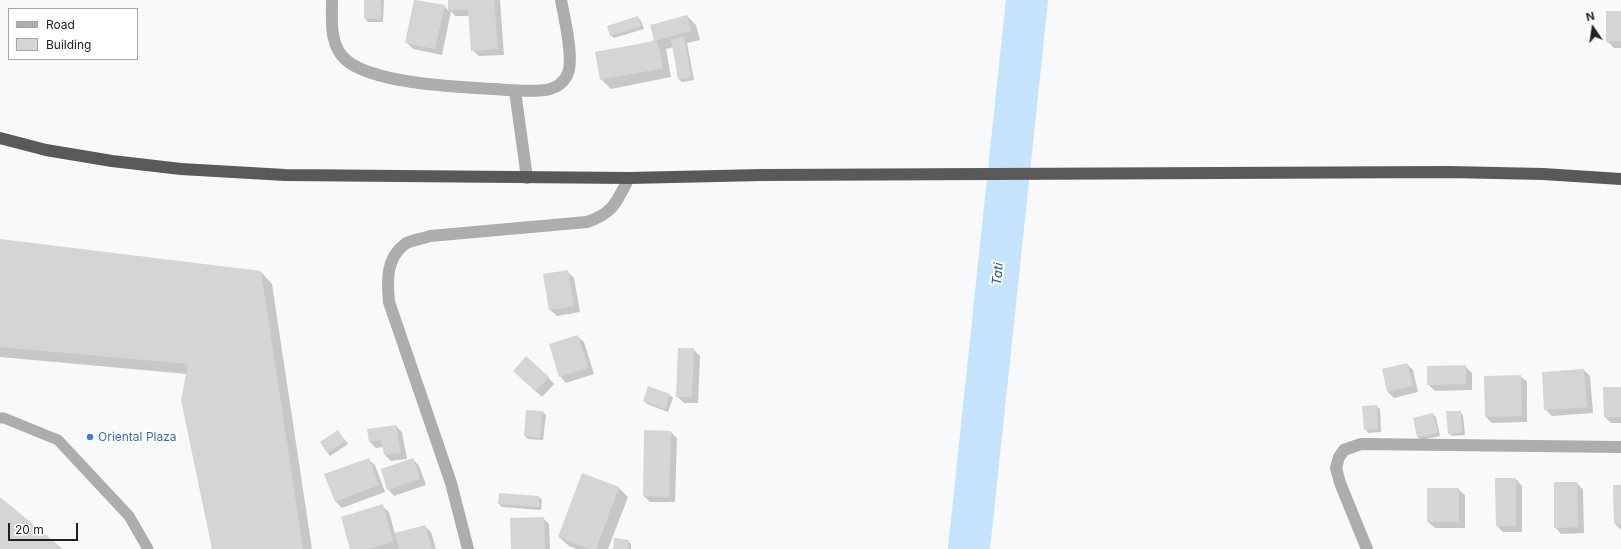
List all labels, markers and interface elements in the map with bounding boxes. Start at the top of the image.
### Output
legend [8,8,138,60]
north arrow [1573,8,1613,48]
text: N [1585,9,1596,24]
text: Road [46,17,75,32]
text: Building [46,37,91,52]
water label: Tati [989,262,1007,286]
place label: Oriental Plaza [98,430,177,444]
marker: Oriental Plaza [85,432,95,442]
scale bar [10,515,80,541]
text: 20 m [15,522,44,537]

